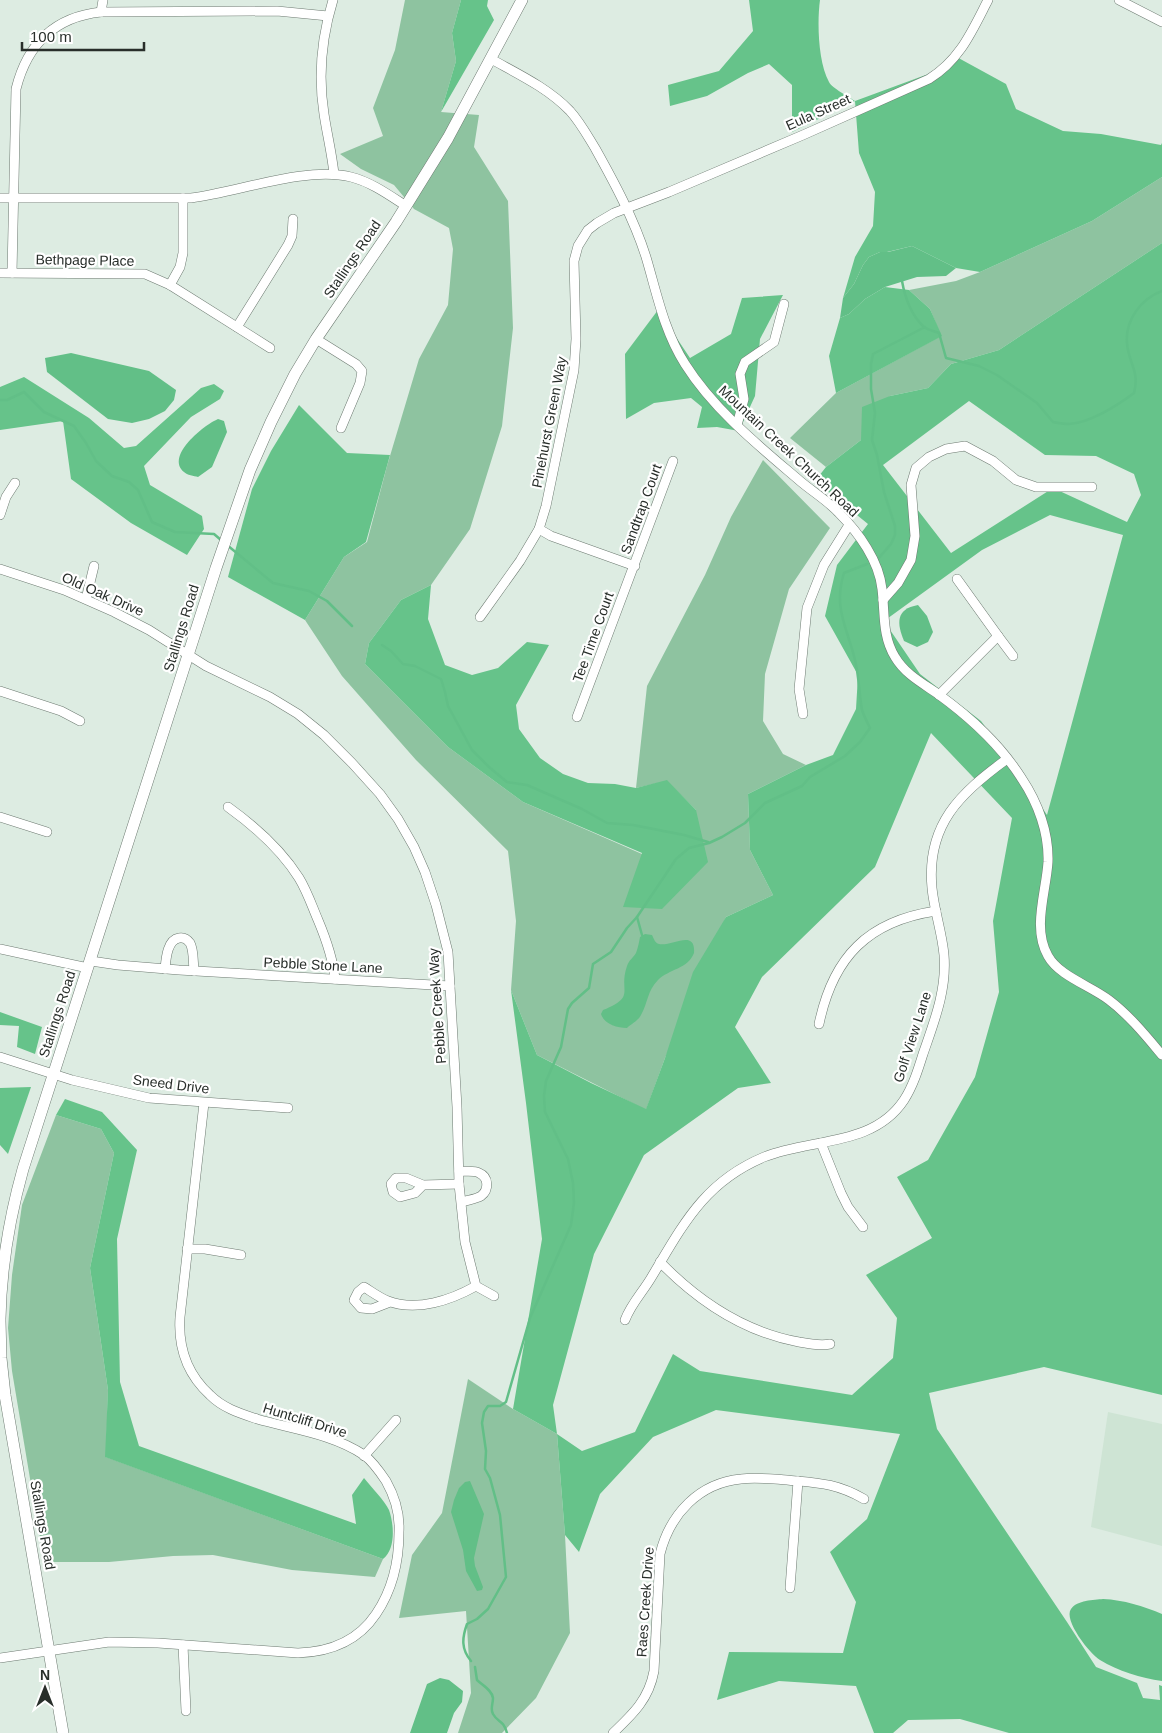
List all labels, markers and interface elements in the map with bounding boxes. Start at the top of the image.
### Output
scale bar [22,20,145,52]
text: 100 m [30,28,72,45]
street label: Eula Street [783,91,853,133]
street label: Stallings Road [320,217,384,301]
street label: Bethpage Place [35,251,135,269]
street label: Pinehurst Green Way [528,355,570,489]
street label: Mountain Creek Church Road [716,382,862,520]
street label: Sandtrap Court [617,462,665,556]
street label: Old Oak Drive [60,569,147,619]
street label: Stallings Road [160,582,202,674]
street label: Tee Time Court [569,590,617,684]
street label: Pebble Creek Way [425,947,449,1065]
street label: Pebble Stone Lane [263,954,383,976]
street label: Stallings Road [35,969,79,1059]
street label: Golf View Lane [890,989,934,1085]
street label: Sneed Drive [132,1071,210,1097]
street label: Huntcliff Drive [261,1400,349,1440]
street label: Stallings Road [27,1479,59,1571]
street label: Raes Creek Drive [633,1546,657,1658]
north arrow [20,1663,70,1713]
text: N [40,1667,50,1683]

